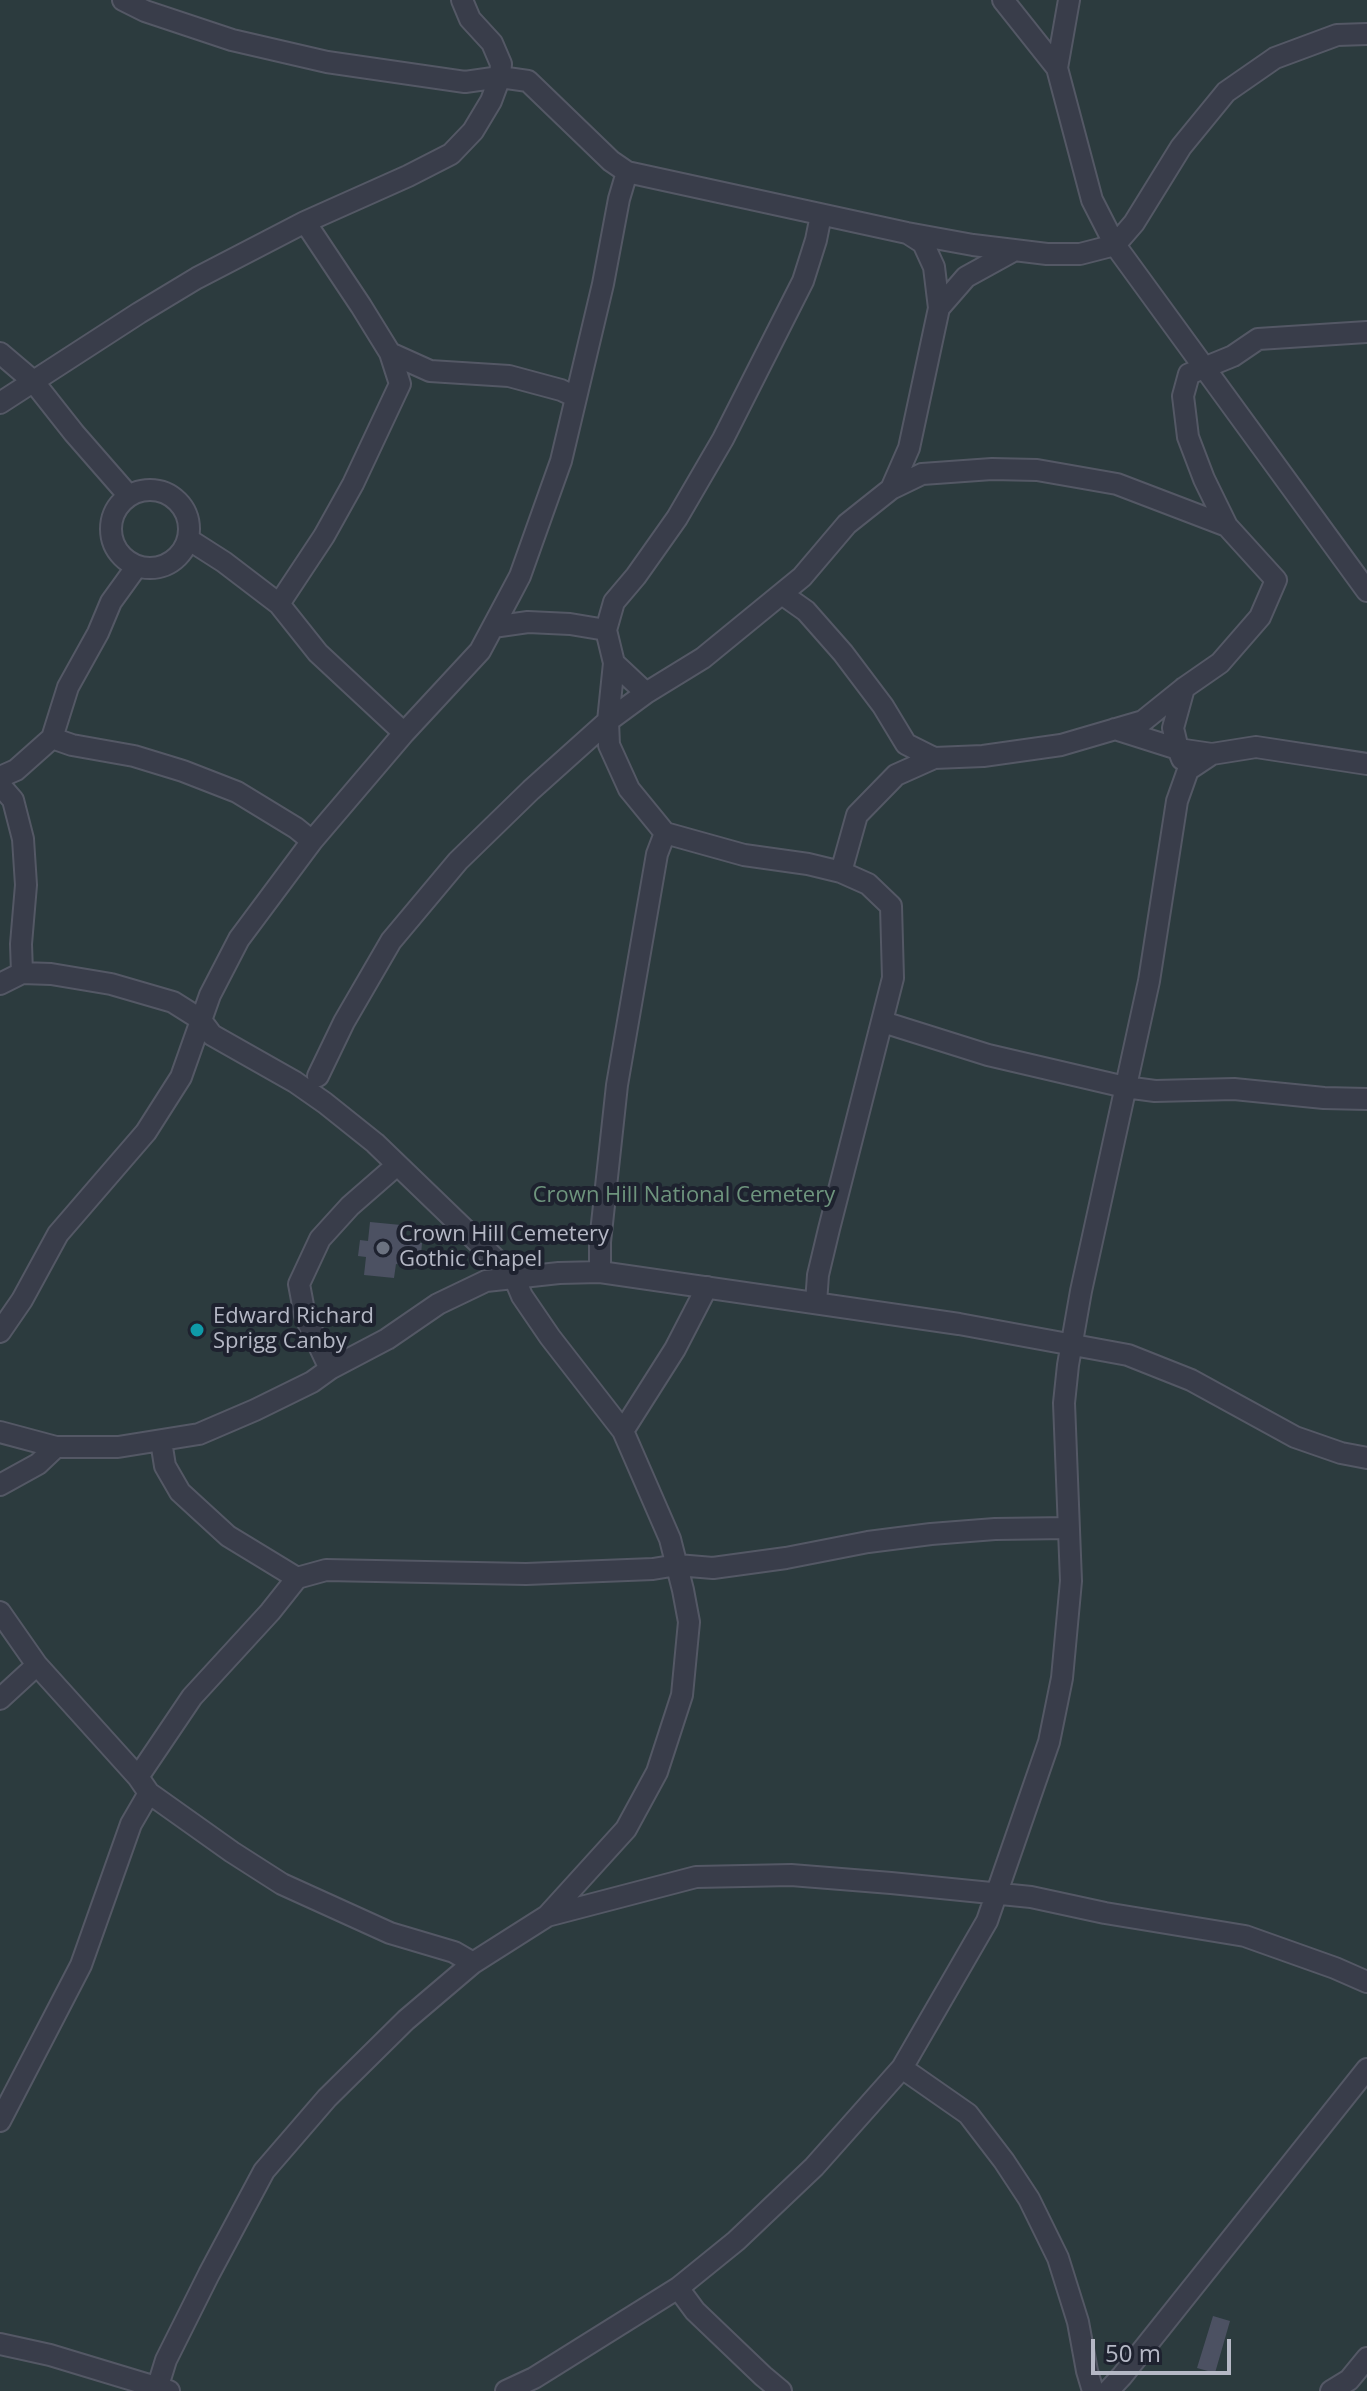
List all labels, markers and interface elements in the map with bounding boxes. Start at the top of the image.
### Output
park label: Crown Hill National Cemetery [533,1183,835,1209]
place label: Crown Hill Cemetery Gothic Chapel [399,1222,609,1274]
marker: Crown Hill Cemetery Gothic Chapel [374,1239,392,1257]
place label: Edward Richard Sprigg Canby [213,1304,374,1356]
marker: Edward Richard Sprigg Canby [188,1321,206,1339]
scale bar [1095,2323,1235,2373]
text: 50 m [1105,2336,1161,2369]

